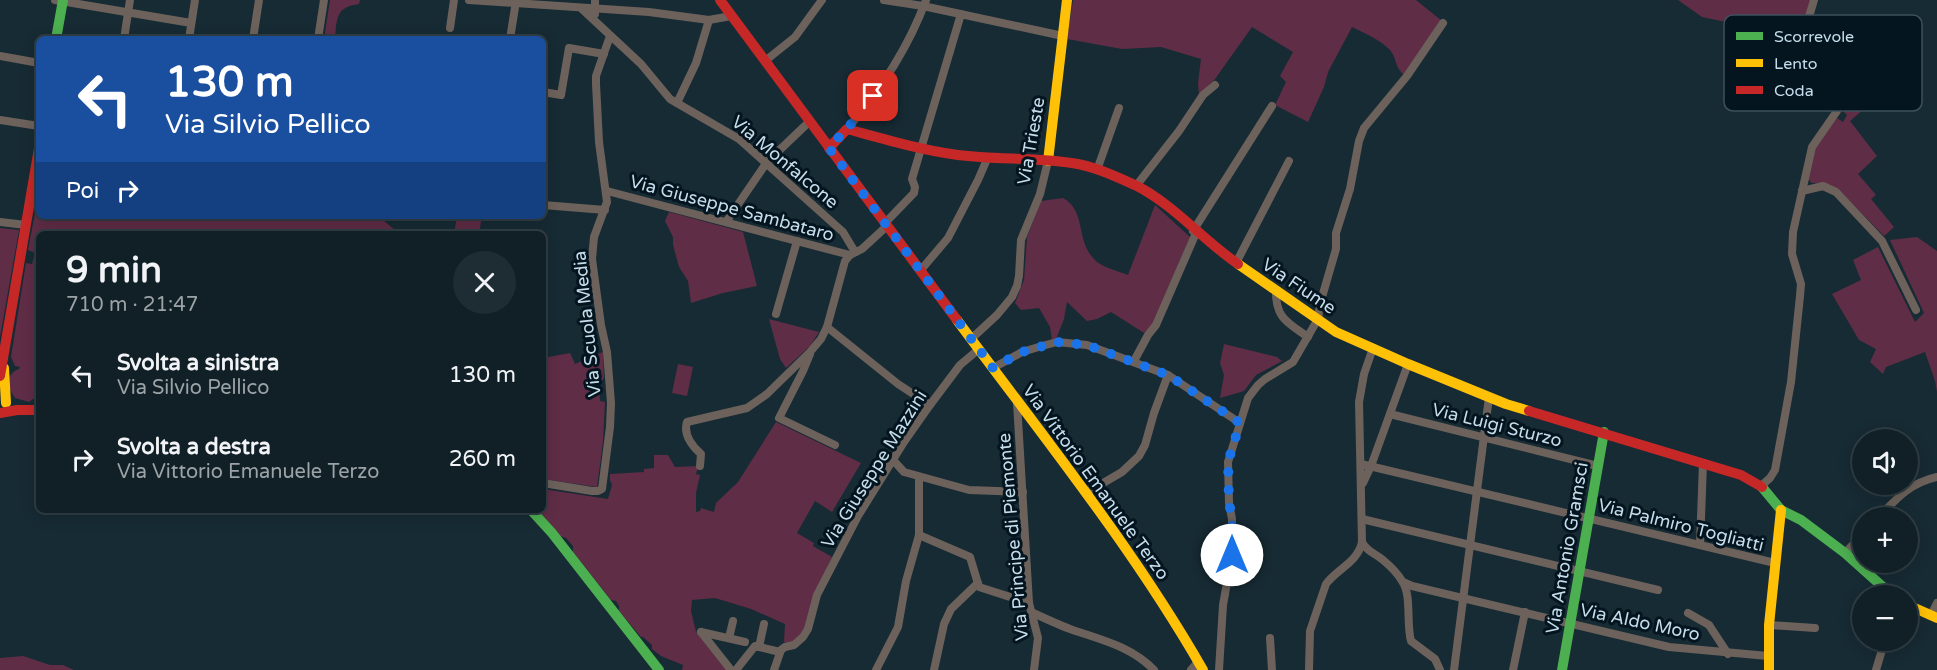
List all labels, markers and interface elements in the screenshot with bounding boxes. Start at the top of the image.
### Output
legend [1724,15,1922,111]
text: Scorrevole [1774,27,1854,47]
text: Lento [1774,54,1818,74]
text: 130 m [165,57,294,108]
icon: left [66,60,144,138]
pin [847,70,898,121]
icon: arrive [856,79,889,112]
text: Coda [1774,81,1814,101]
street label: Via Trieste [1012,95,1050,187]
text: Via Silvio Pellico [165,108,371,141]
street label: Via Monfalcone [727,111,843,213]
street label: Via Giuseppe Sambataro [627,170,837,246]
icon: right [111,174,144,207]
text: Poi [66,178,99,204]
text: 9 min [66,249,162,292]
street label: Via Scuola Media [568,250,606,398]
button: close [453,251,516,314]
street label: Via Fiume [1258,253,1340,319]
text: 710 m · 21:47 [66,293,198,317]
text: Svolta a sinistra [117,350,279,376]
icon: left [66,359,99,392]
text: 130 m [449,362,516,388]
text: Via Silvio Pellico [117,376,269,400]
street label: Via Vittorio Emanuele Terzo [1018,380,1174,584]
street label: Via Giuseppe Mazzini [816,386,932,552]
street label: Via Luigi Sturzo [1430,398,1564,452]
map controls [1852,429,1918,651]
button: sound [1852,429,1918,495]
street label: Via Principe di Piemonte [993,432,1033,642]
text: Svolta a destra [117,434,271,460]
icon: right [66,443,99,476]
text: 260 m [449,446,516,472]
text: Via Vittorio Emanuele Terzo [117,460,379,484]
street label: Via Antonio Gramsci [1541,460,1593,636]
street label: Via Palmiro Togliatti [1596,494,1766,556]
button: + [1852,507,1918,573]
position arrow [1200,523,1264,587]
button: − [1852,585,1918,651]
street label: Via Aldo Moro [1578,599,1702,645]

